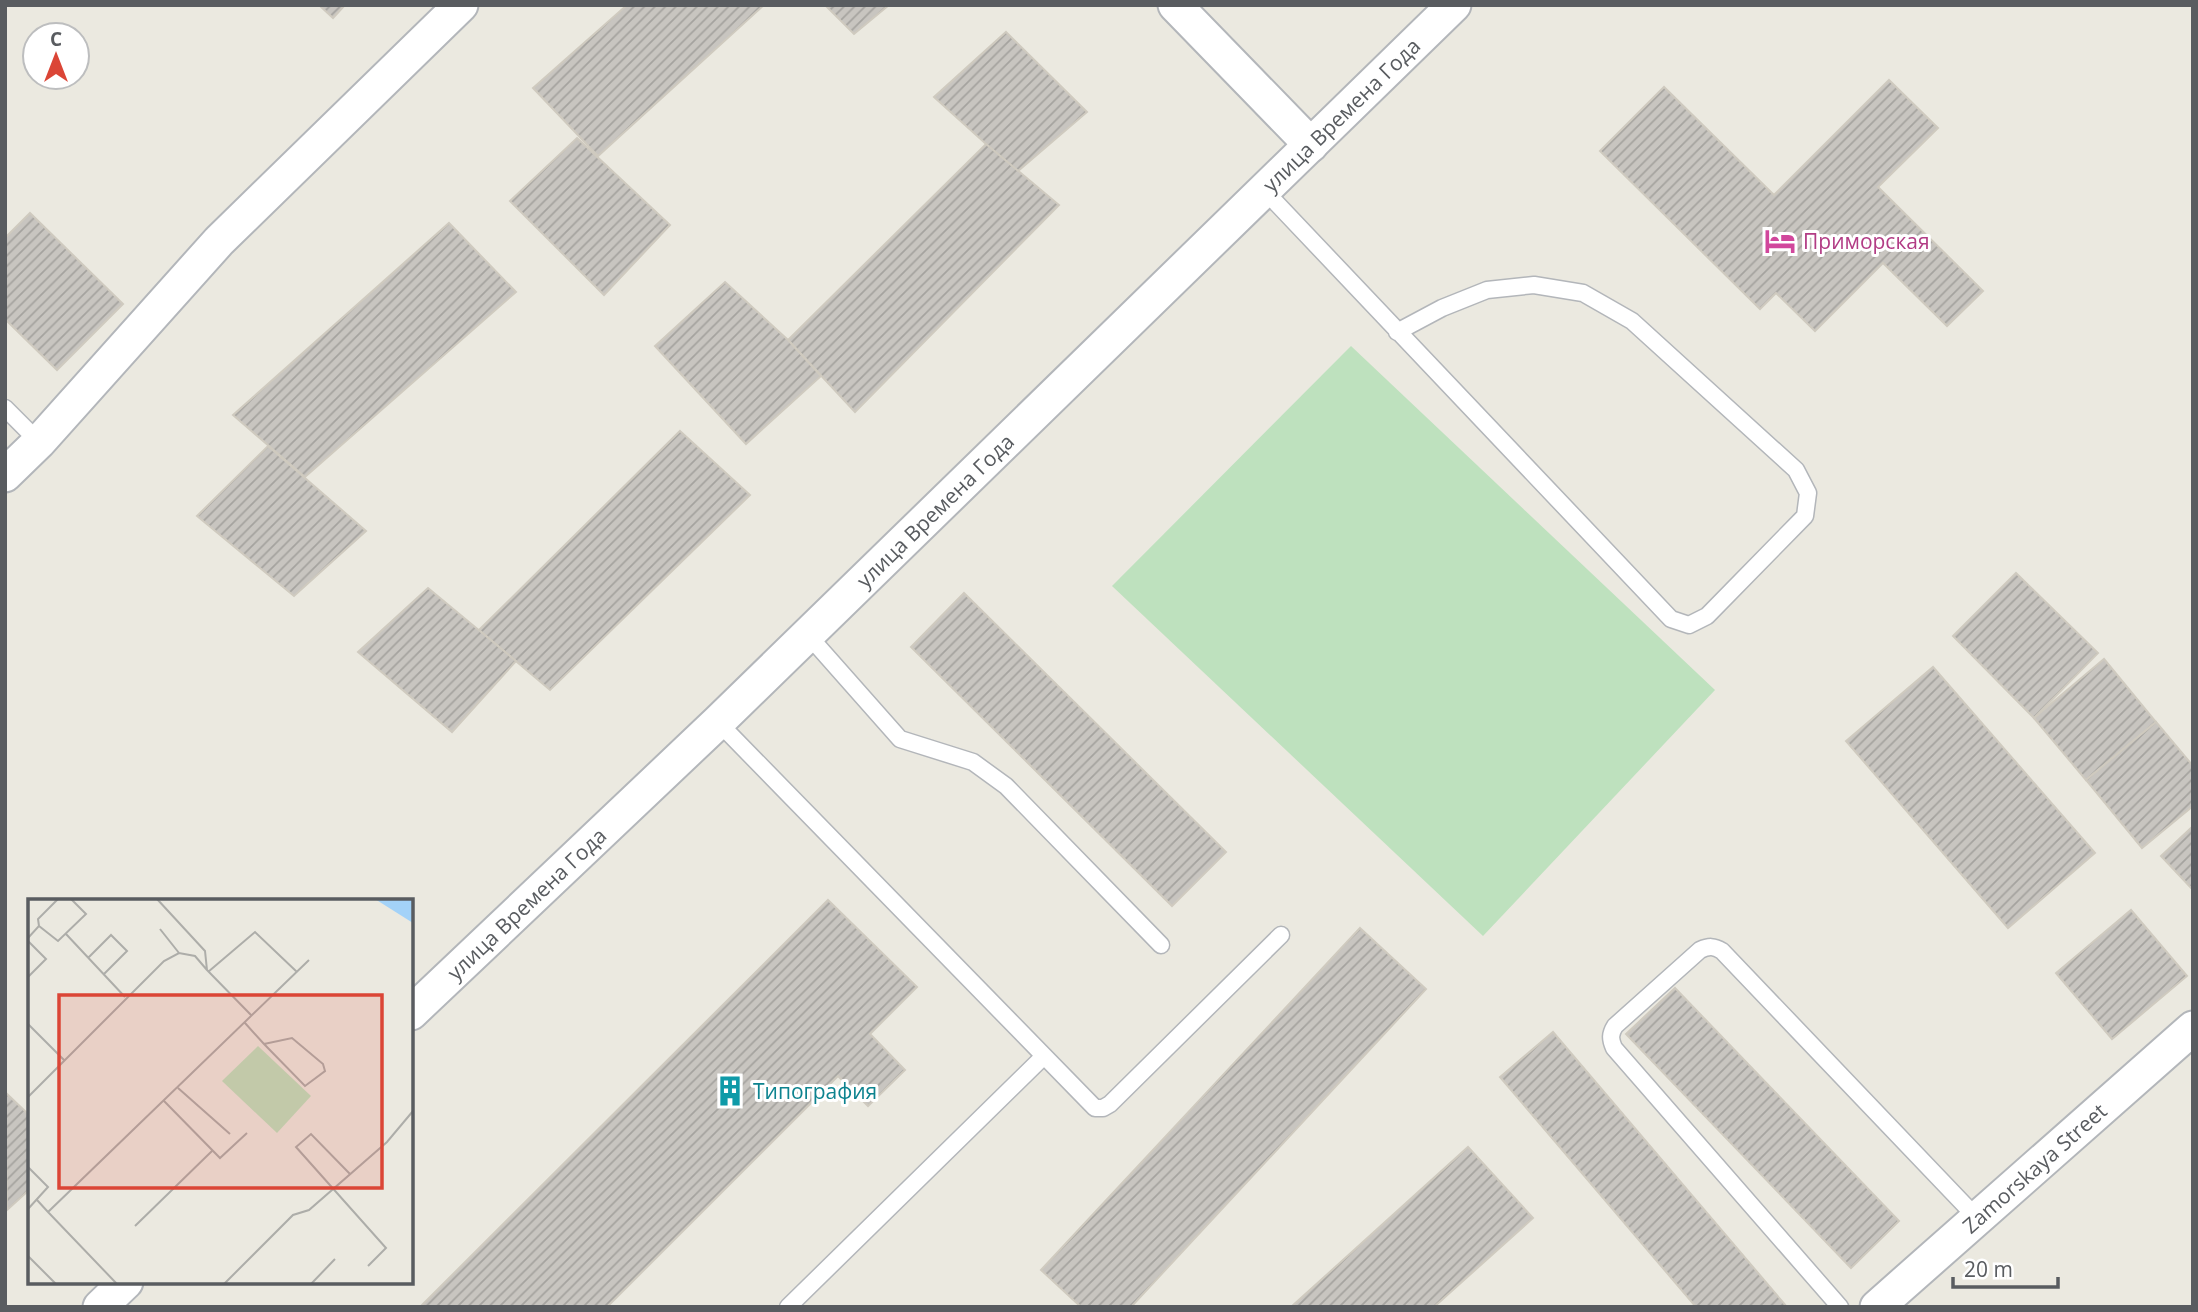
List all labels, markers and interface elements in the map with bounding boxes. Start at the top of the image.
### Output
north arrow [21,21,91,91]
text: С [50,26,62,52]
street label: улица Времена Года [1256,32,1426,198]
hotel icon: Приморская [1763,224,1797,258]
place label: Приморская [1803,227,1930,255]
street label: улица Времена Года [850,427,1020,594]
street label: улица Времена Года [441,821,612,986]
inset map [28,899,413,1284]
building icon: Типография [713,1074,747,1108]
place label: Типография [753,1077,877,1105]
street label: Zamorskaya Street [1956,1097,2112,1239]
scale bar [1953,1246,2058,1290]
text: 20 m [1964,1255,2013,1283]

